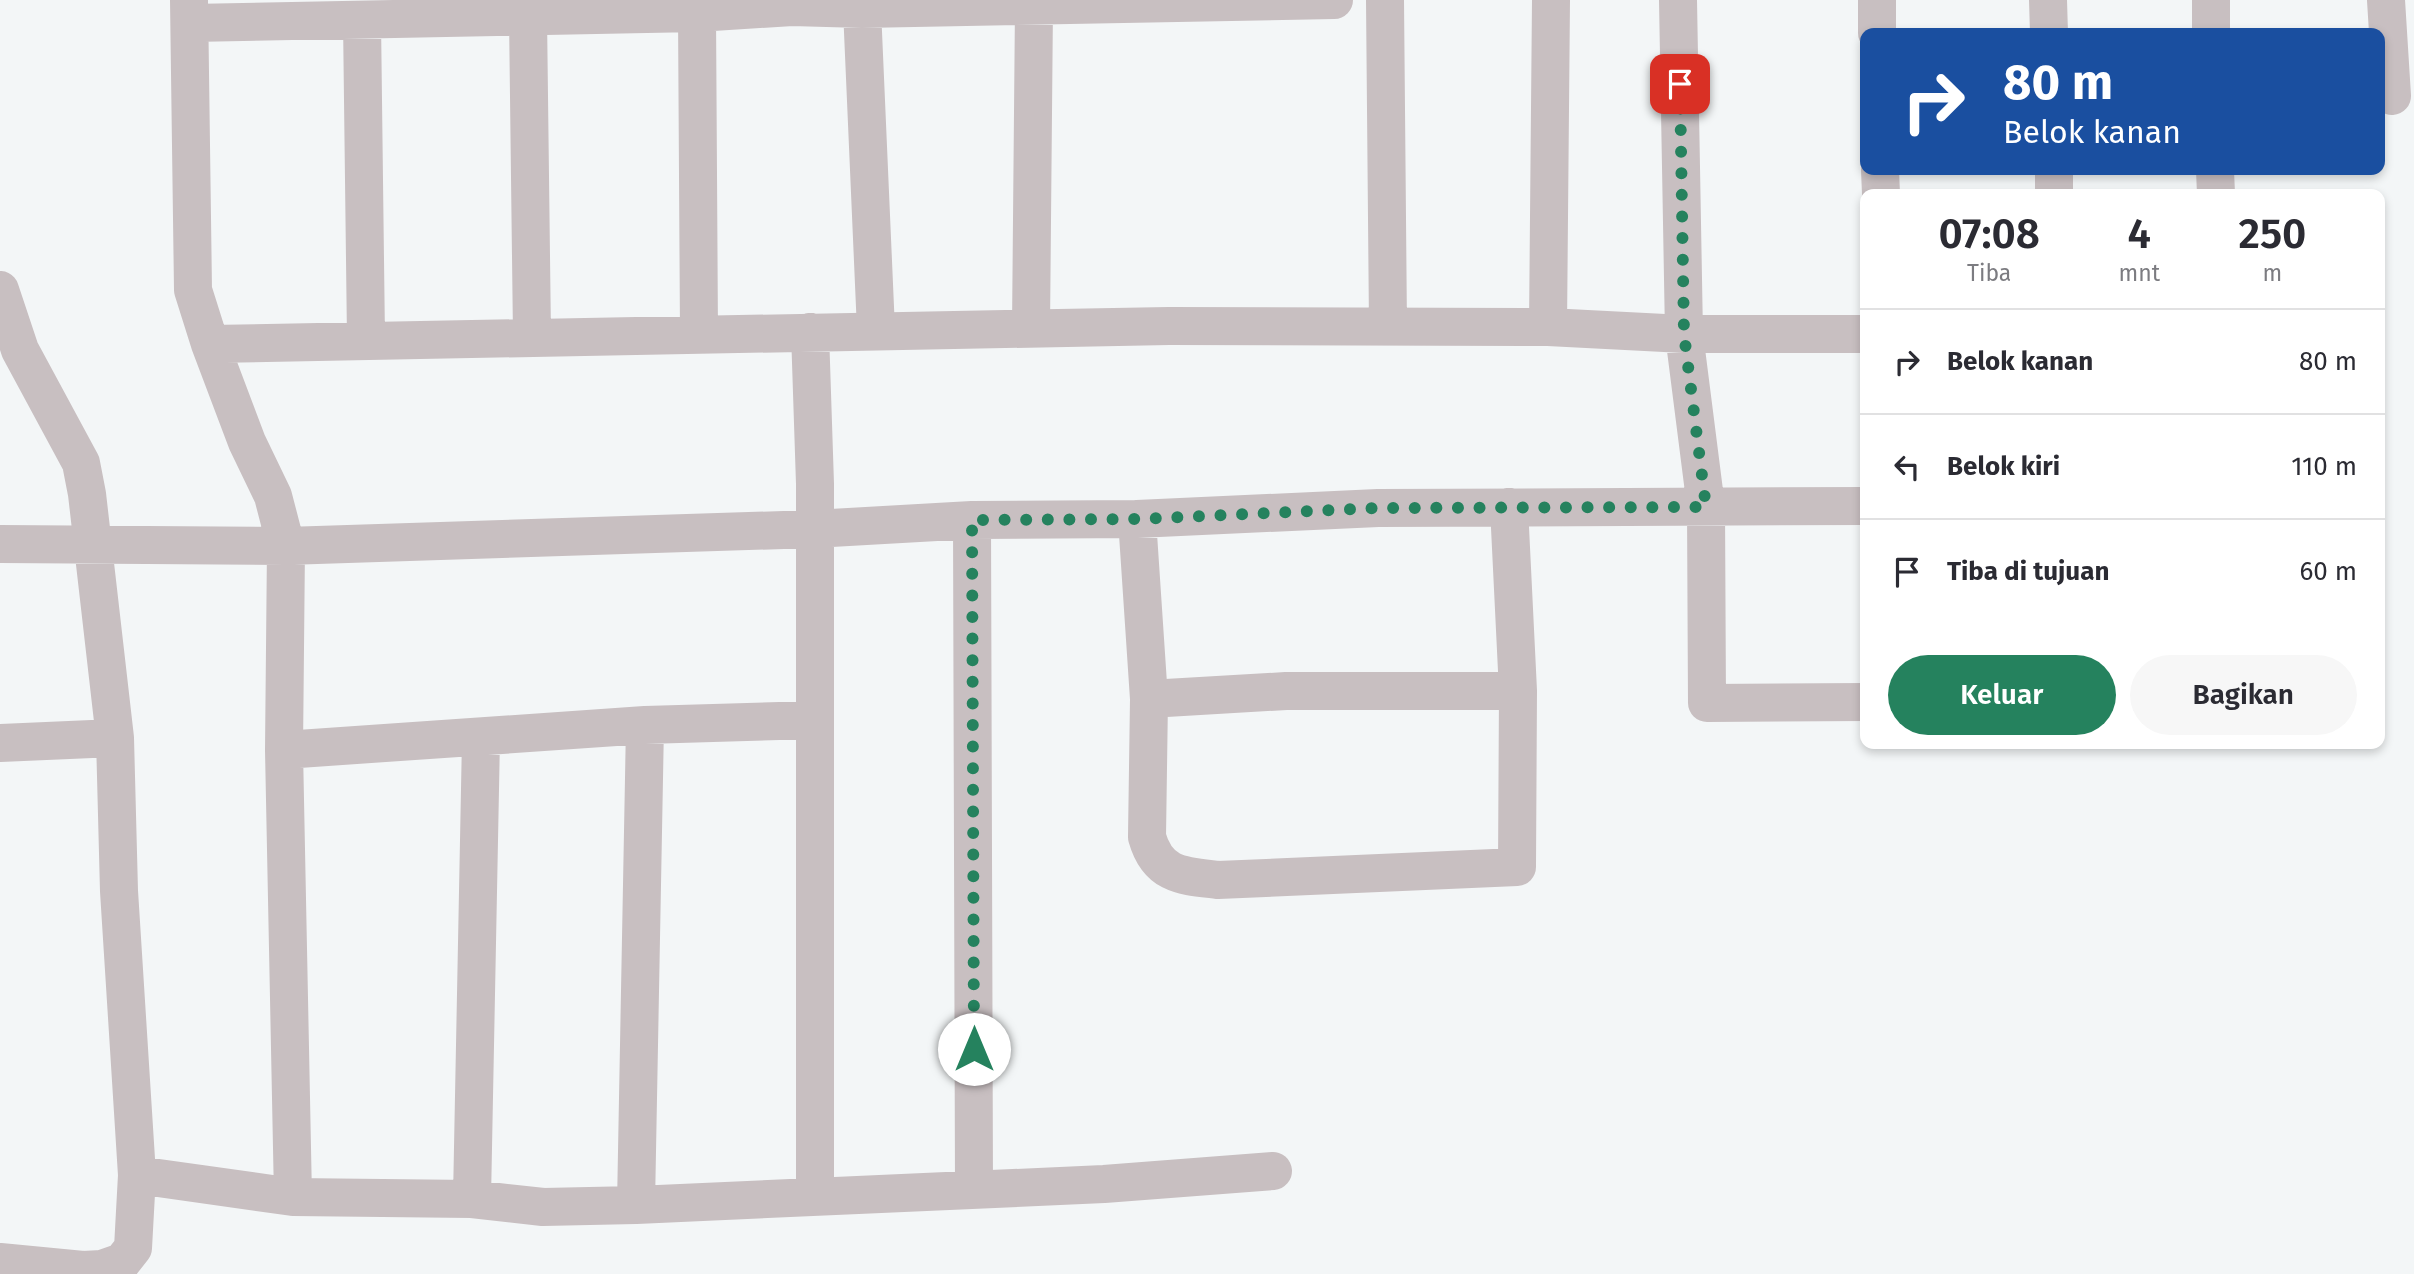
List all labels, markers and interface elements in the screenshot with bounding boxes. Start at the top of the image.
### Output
text: 80 m [2003,53,2113,112]
pin [1650,54,1710,114]
icon: right [1888,56,1979,147]
icon: arrive [1661,65,1699,103]
text: Belok kanan [2003,113,2181,151]
text: 07:08 [1939,209,2040,259]
text: 4 [2128,209,2151,259]
text: 250 [2238,209,2306,259]
text: Tiba [1967,259,2011,287]
text: mnt [2118,259,2160,287]
text: m [2263,259,2282,287]
icon: right [1888,343,1926,381]
text: Belok kanan [1947,346,2093,377]
text: 80 m [2299,346,2357,377]
icon: left [1888,448,1926,486]
text: Belok kiri [1947,451,2060,482]
text: 110 m [2291,451,2357,482]
icon: arrive [1888,553,1926,591]
text: Tiba di tujuan [1947,556,2109,587]
text: 60 m [2299,556,2357,587]
button: Keluar [1888,655,2116,735]
button: Bagikan [2130,655,2357,735]
position arrow [937,1012,1011,1086]

